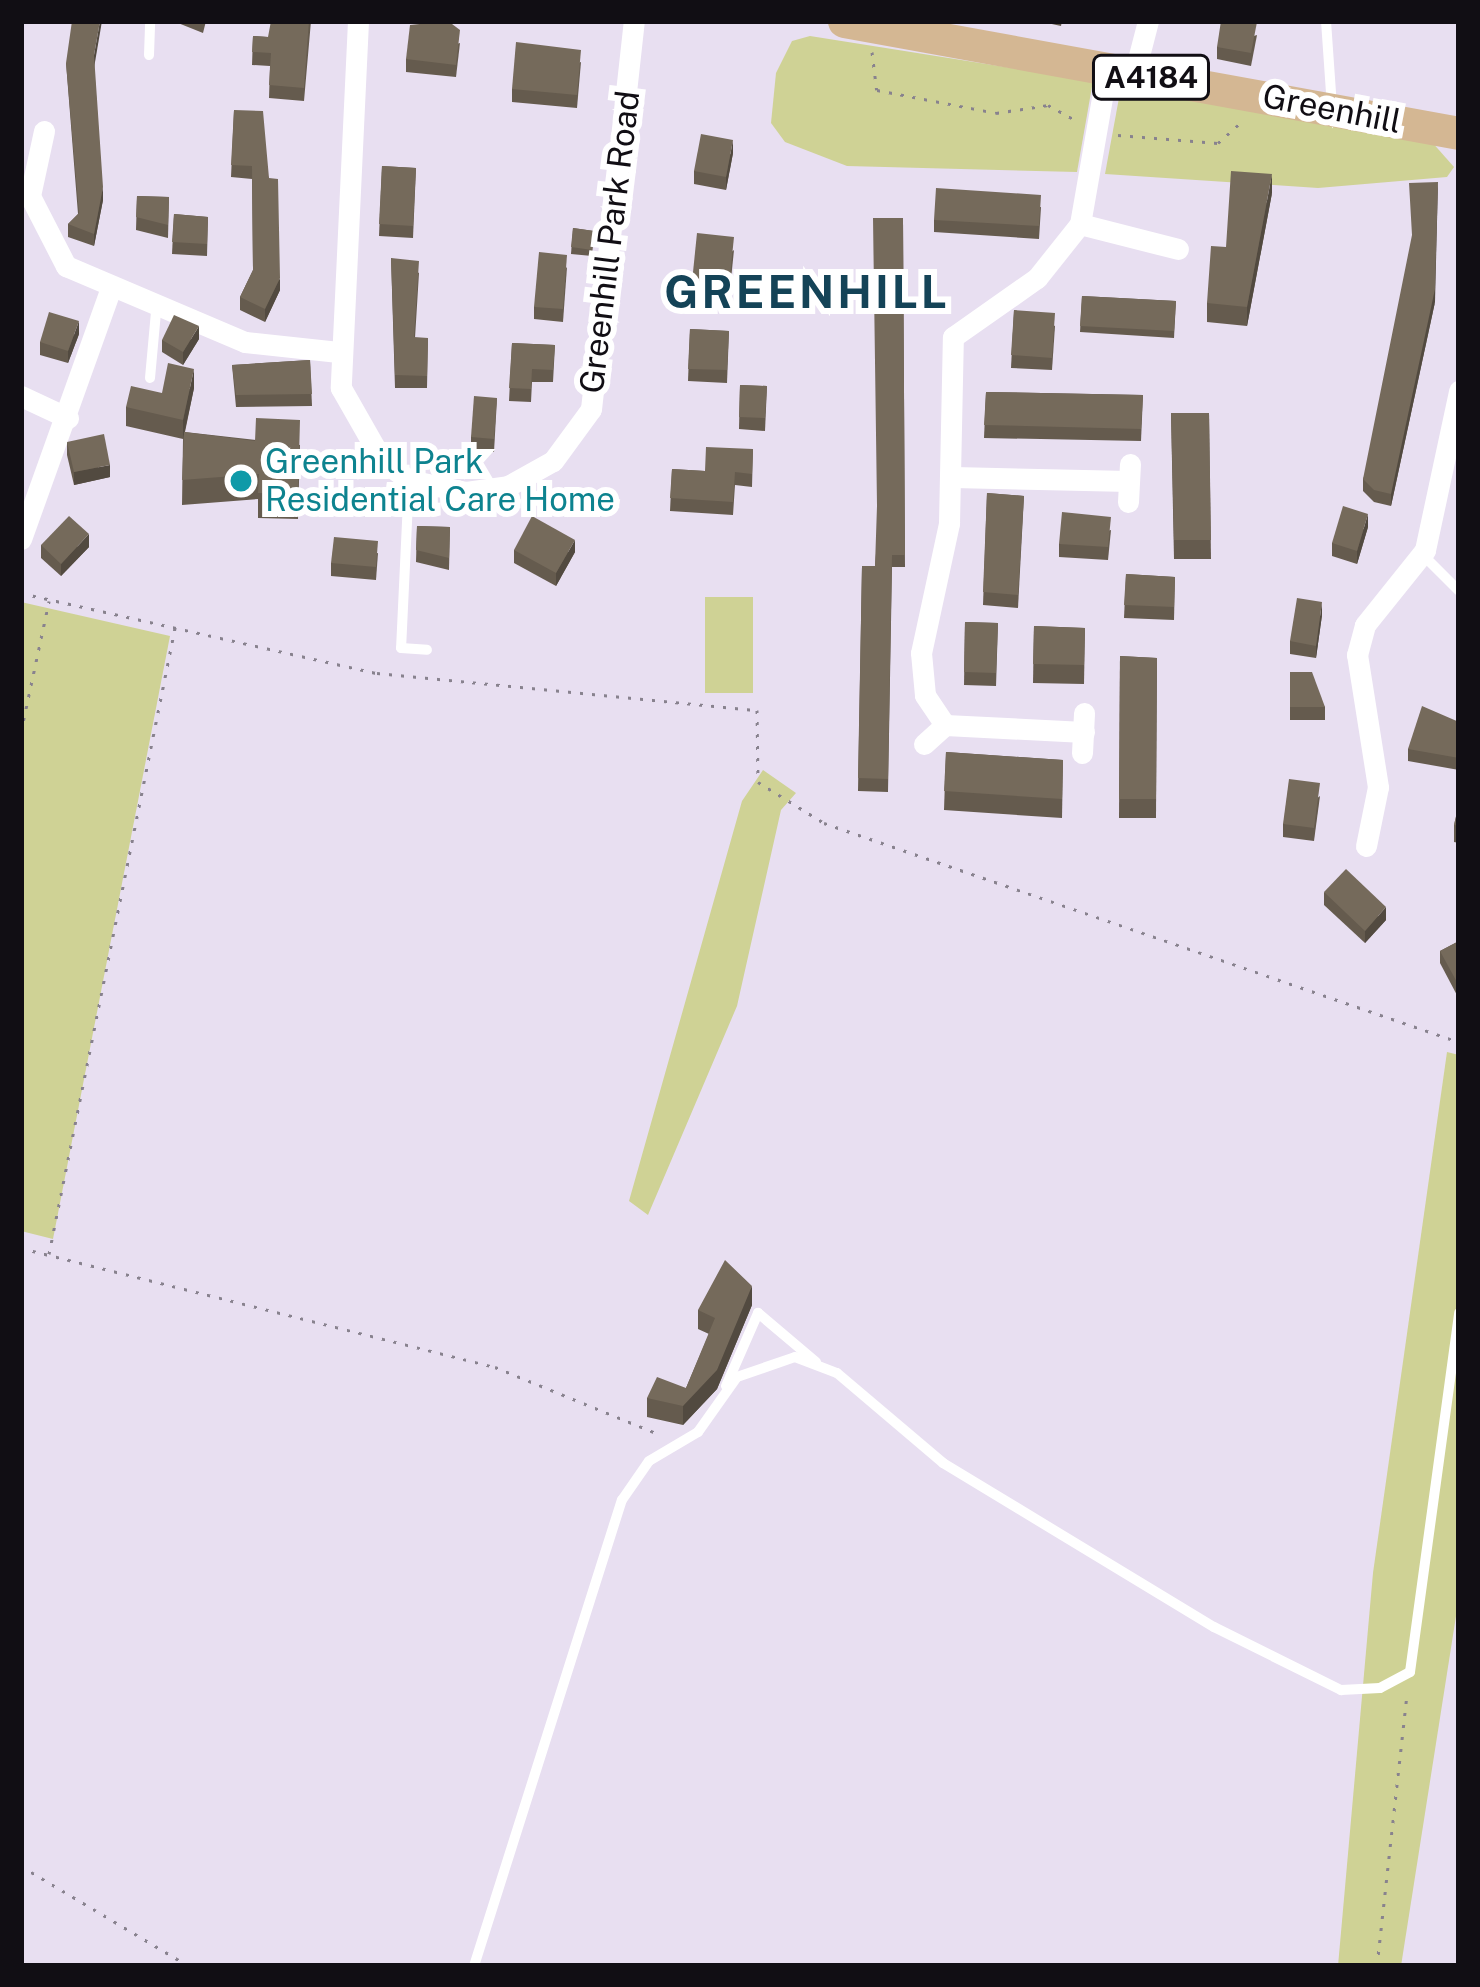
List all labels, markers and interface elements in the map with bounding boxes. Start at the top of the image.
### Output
road number: A4184 [1091,53,1211,101]
street label: Greenhill [1259,76,1405,142]
street label: Greenhill Park Road [572,88,648,396]
district label: GREENHILL [664,265,950,319]
place label: Greenhill Park Residential Care Home [265,442,615,520]
marker: Greenhill Park Residential Care Home [228,468,254,494]

